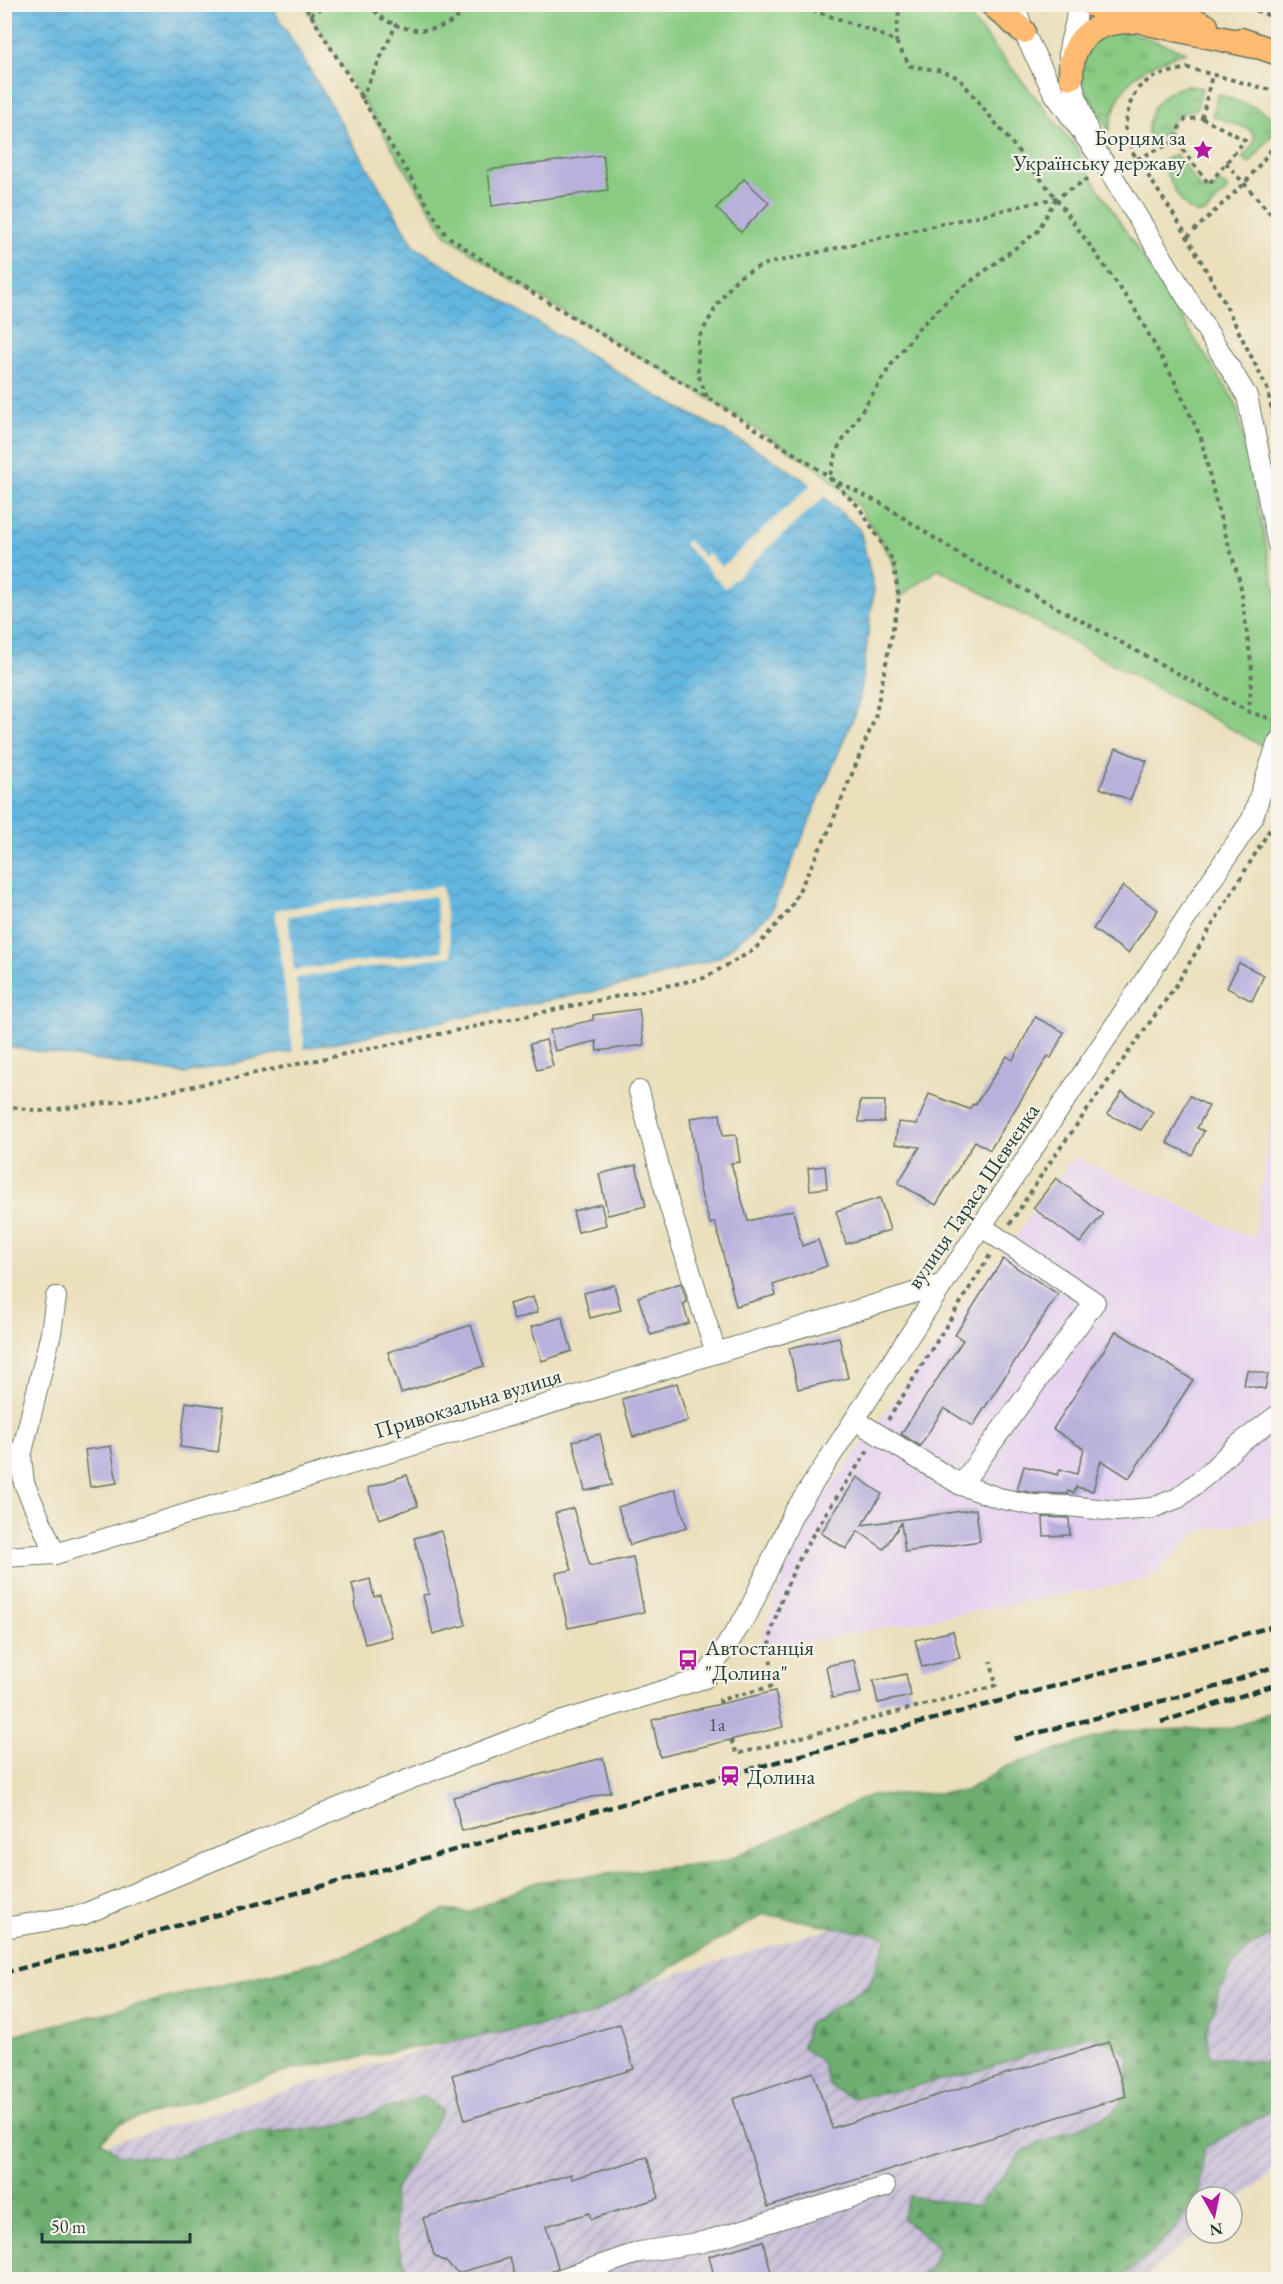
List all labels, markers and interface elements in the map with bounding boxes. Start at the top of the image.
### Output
place label: Борцям за Українську державу [1012,123,1186,177]
place icon: Борцям за Українську державу [1191,138,1215,162]
street label: вулиця Тараса Шевченка [900,1097,1046,1294]
street label: Привокзальна вулиця [371,1361,565,1445]
place label: Автостанція "Долина" [704,1633,814,1687]
bus stop icon: Автостанція "Долина" [676,1648,700,1672]
house number: 1а [708,1711,726,1737]
place label: Долина [747,1762,816,1791]
station icon: Долина [718,1764,742,1788]
north arrow [1184,2185,1244,2245]
scale bar [42,2206,190,2244]
text: 50 m [51,2215,86,2238]
text: N [1208,2218,1224,2241]

